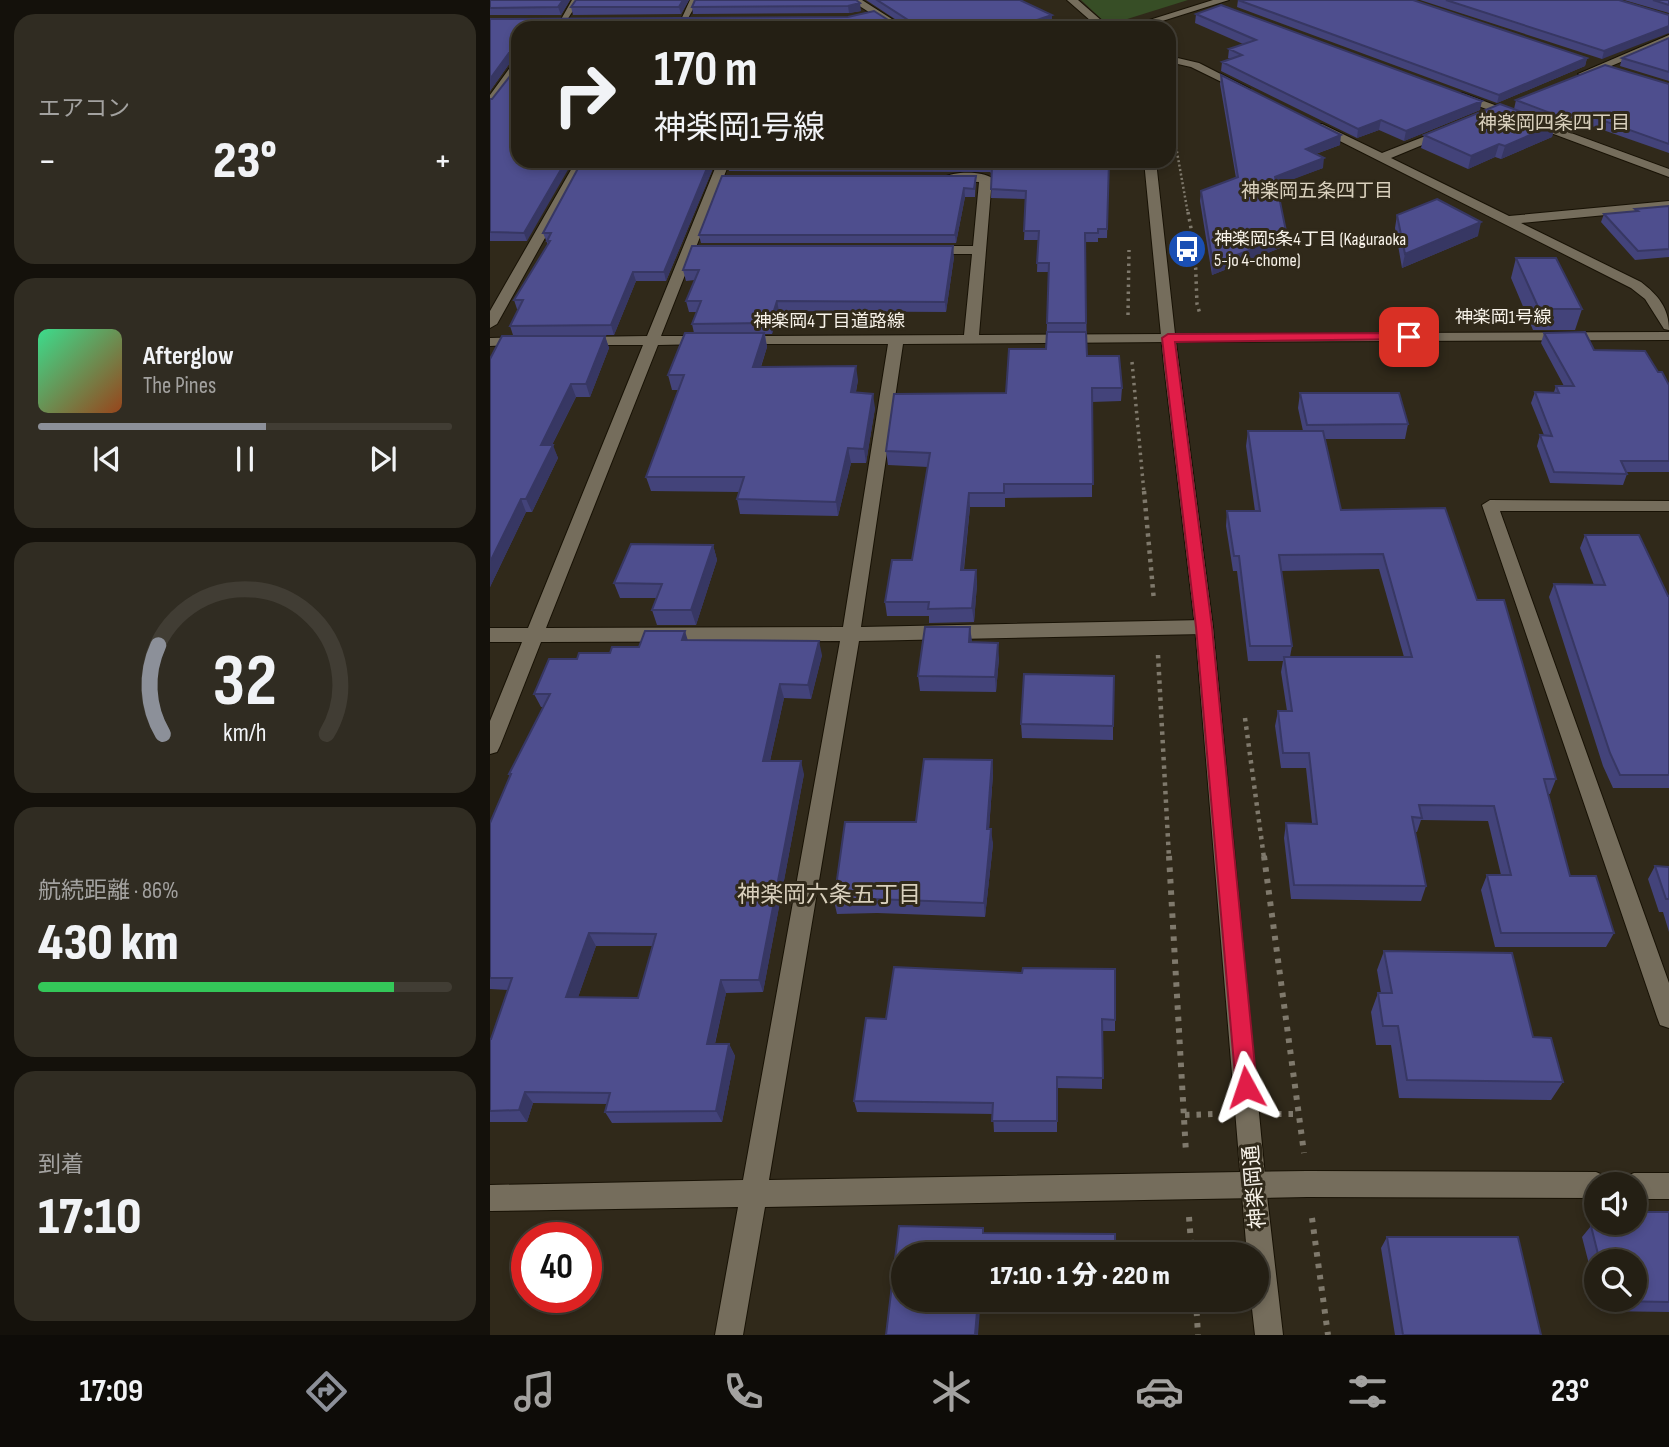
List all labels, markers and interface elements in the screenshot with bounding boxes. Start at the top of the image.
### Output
text: 170 m [654,41,758,100]
icon: right [539,49,630,140]
text: エアコン [38,95,130,123]
text: 神楽岡1号線 [654,109,825,148]
district label: 神楽岡四条四丁目 [1478,112,1630,135]
text: 23° [213,130,277,193]
text: − [38,139,57,184]
text: + [433,139,452,184]
district label: 神楽岡五条四丁目 [1241,180,1393,203]
bus stop icon: 神楽岡5条4丁目 (Kaguraoka 5-jo 4-chome) [1166,228,1208,270]
place label: 神楽岡5条4丁目 (Kaguraoka 5-jo 4-chome) [1214,229,1406,271]
pin [1379,307,1439,367]
street label: 神楽岡1号線 [1455,307,1551,328]
street label: 神楽岡4丁目道路線 [753,311,905,332]
icon: arrive [1390,318,1428,356]
text: Afterglow [143,341,234,372]
text: The Pines [143,372,216,400]
icon: previous [88,440,126,478]
icon: pause [226,440,264,478]
icon: next [364,440,402,478]
text: 32 [213,638,277,726]
text: km/h [223,717,267,748]
text: 航続距離 · 86% [38,877,179,905]
district label: 神楽岡六条五丁目 [737,881,921,909]
text: 430 km [38,912,179,975]
position arrow [1209,1050,1283,1124]
street label: 神楽岡通 [1238,1144,1271,1230]
text: 到着 [38,1151,84,1179]
map controls [1584,1172,1647,1312]
button: sound [1584,1172,1647,1235]
text: 17:10 [38,1186,141,1249]
speed limit sign: 40 [511,1222,602,1313]
button: search [1584,1249,1647,1312]
text: 17:10 · 1 分 · 220 m [990,1261,1170,1292]
icon: directions [302,1367,351,1416]
icon: music [510,1367,559,1416]
icon: phone [719,1367,768,1416]
icon: climate [927,1367,976,1416]
icon: car [1135,1367,1184,1416]
icon: filters [1343,1367,1392,1416]
text: 17:09 [80,1372,143,1411]
text: 23° [1551,1372,1589,1411]

